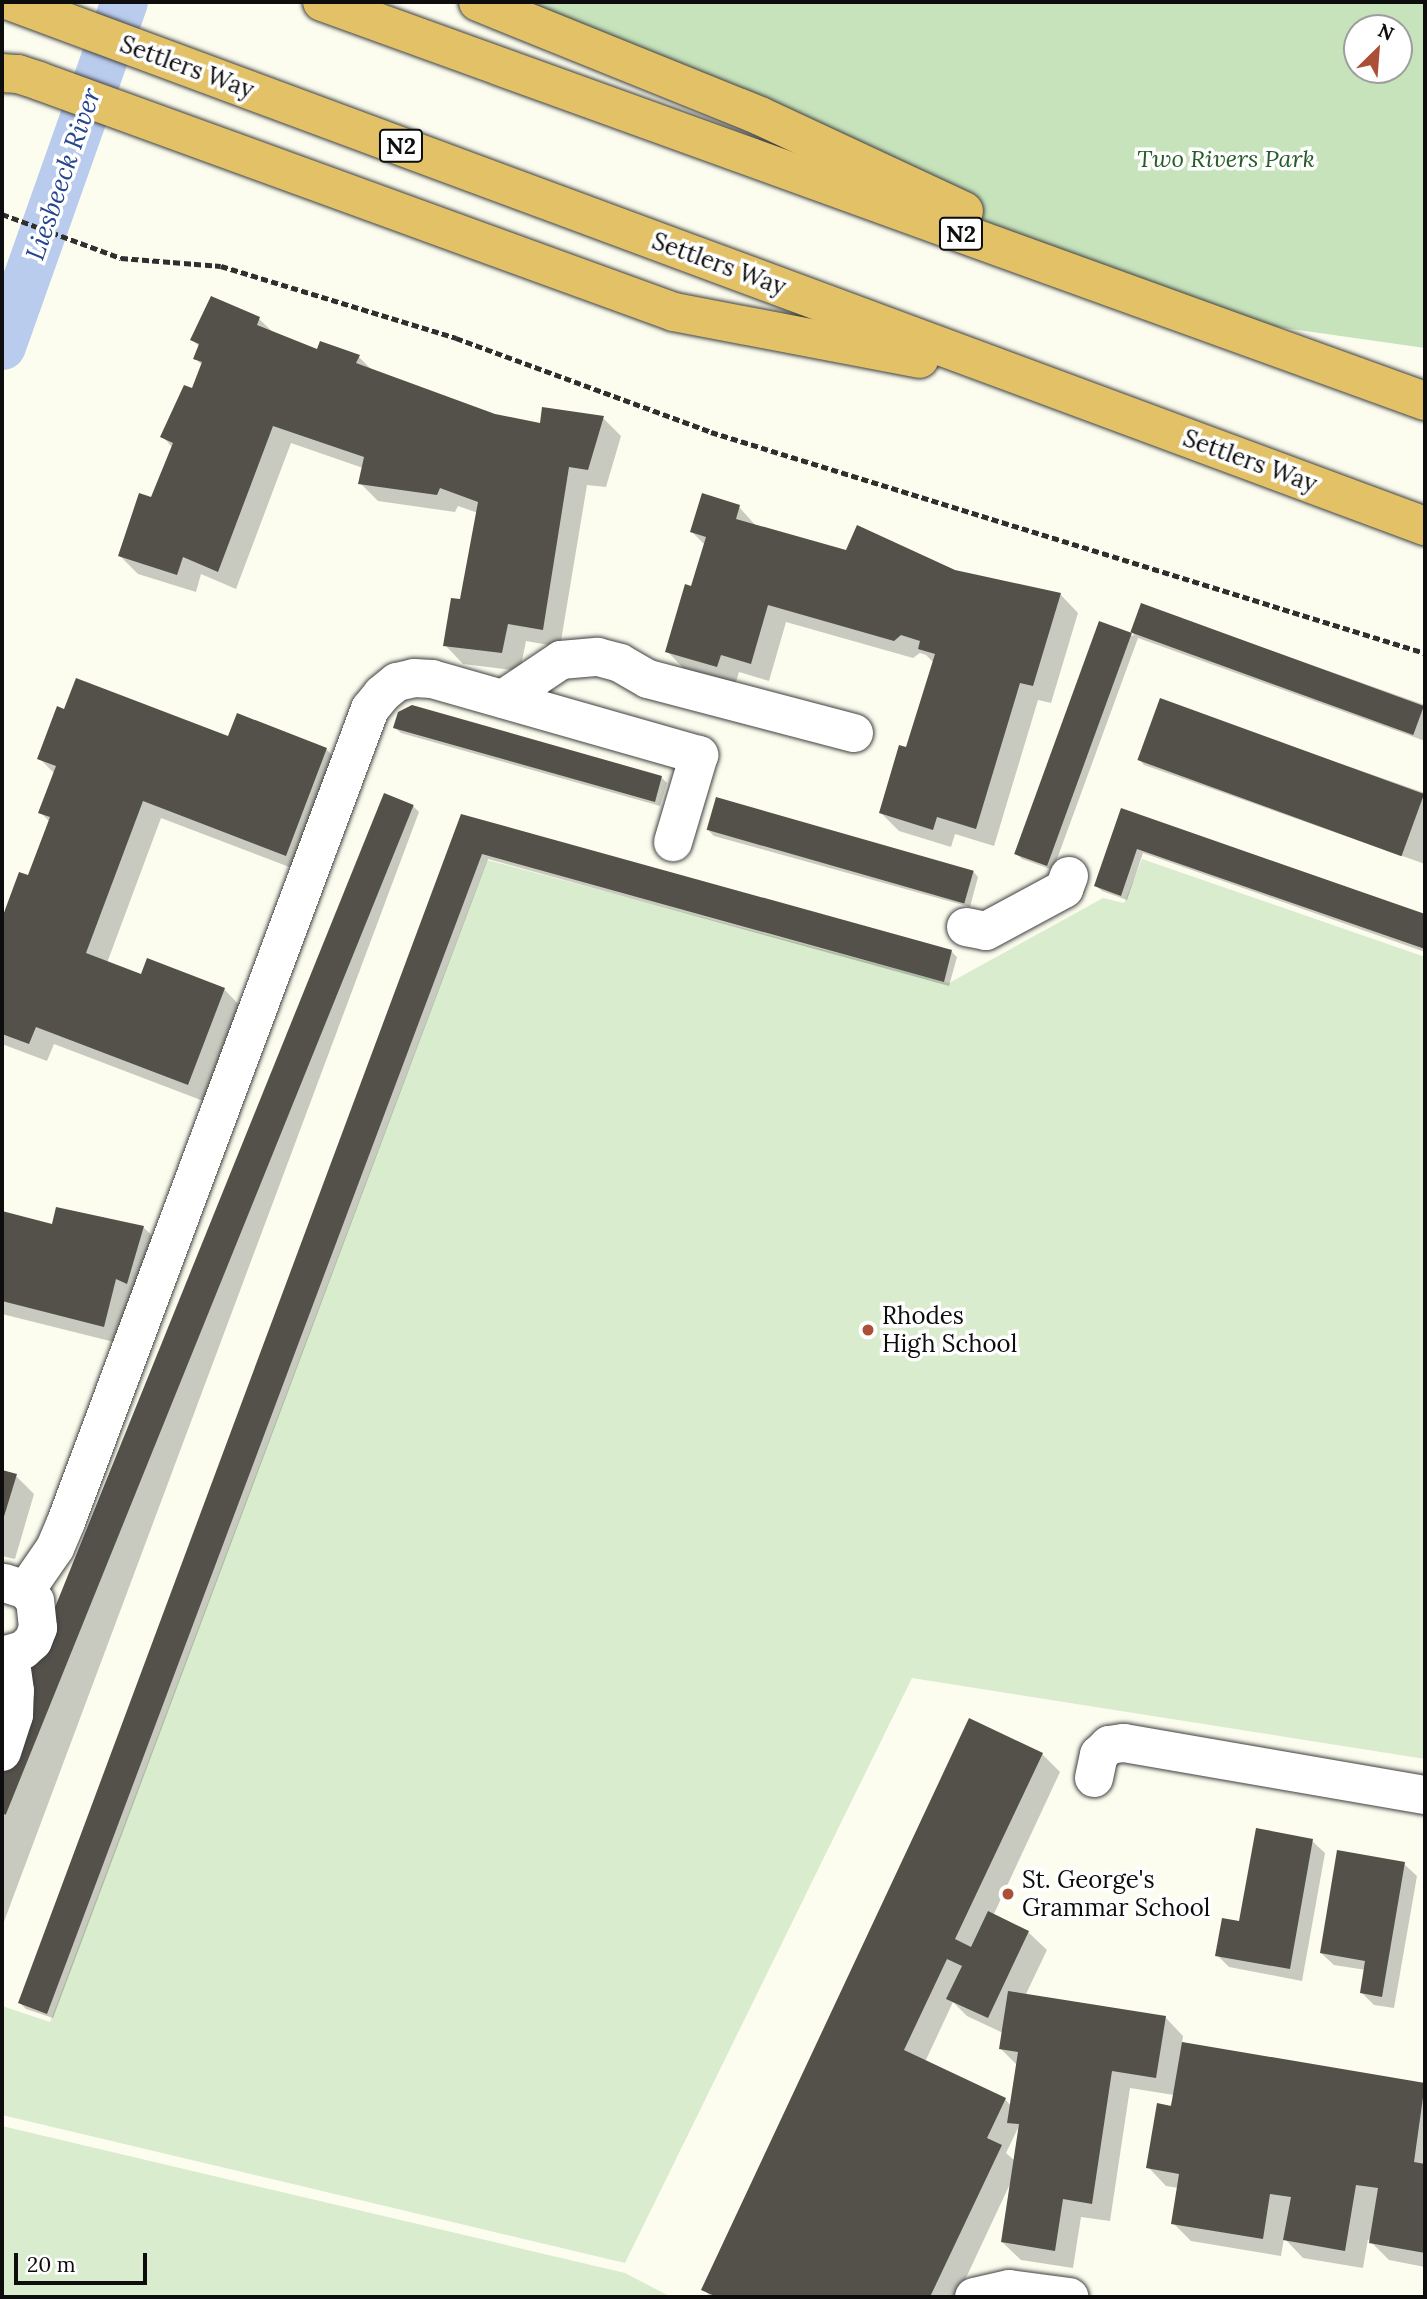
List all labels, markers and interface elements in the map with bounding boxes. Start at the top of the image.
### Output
north arrow [1343,14,1413,84]
text: N [1374,18,1398,46]
street label: Settlers Way [116,29,258,105]
water label: Liesbeeck River [19,84,107,264]
road number: N2 [378,127,424,166]
park label: Two Rivers Park [1137,145,1315,173]
road number: N2 [938,215,984,254]
street label: Settlers Way [648,226,790,302]
street label: Settlers Way [1179,423,1321,499]
place label: Rhodes High School [882,1302,1017,1358]
marker: Rhodes High School [860,1322,876,1338]
place label: St. George's Grammar School [1022,1866,1210,1922]
marker: St. George's Grammar School [1000,1886,1016,1902]
scale bar [18,2240,150,2284]
text: 20 m [27,2251,76,2278]

